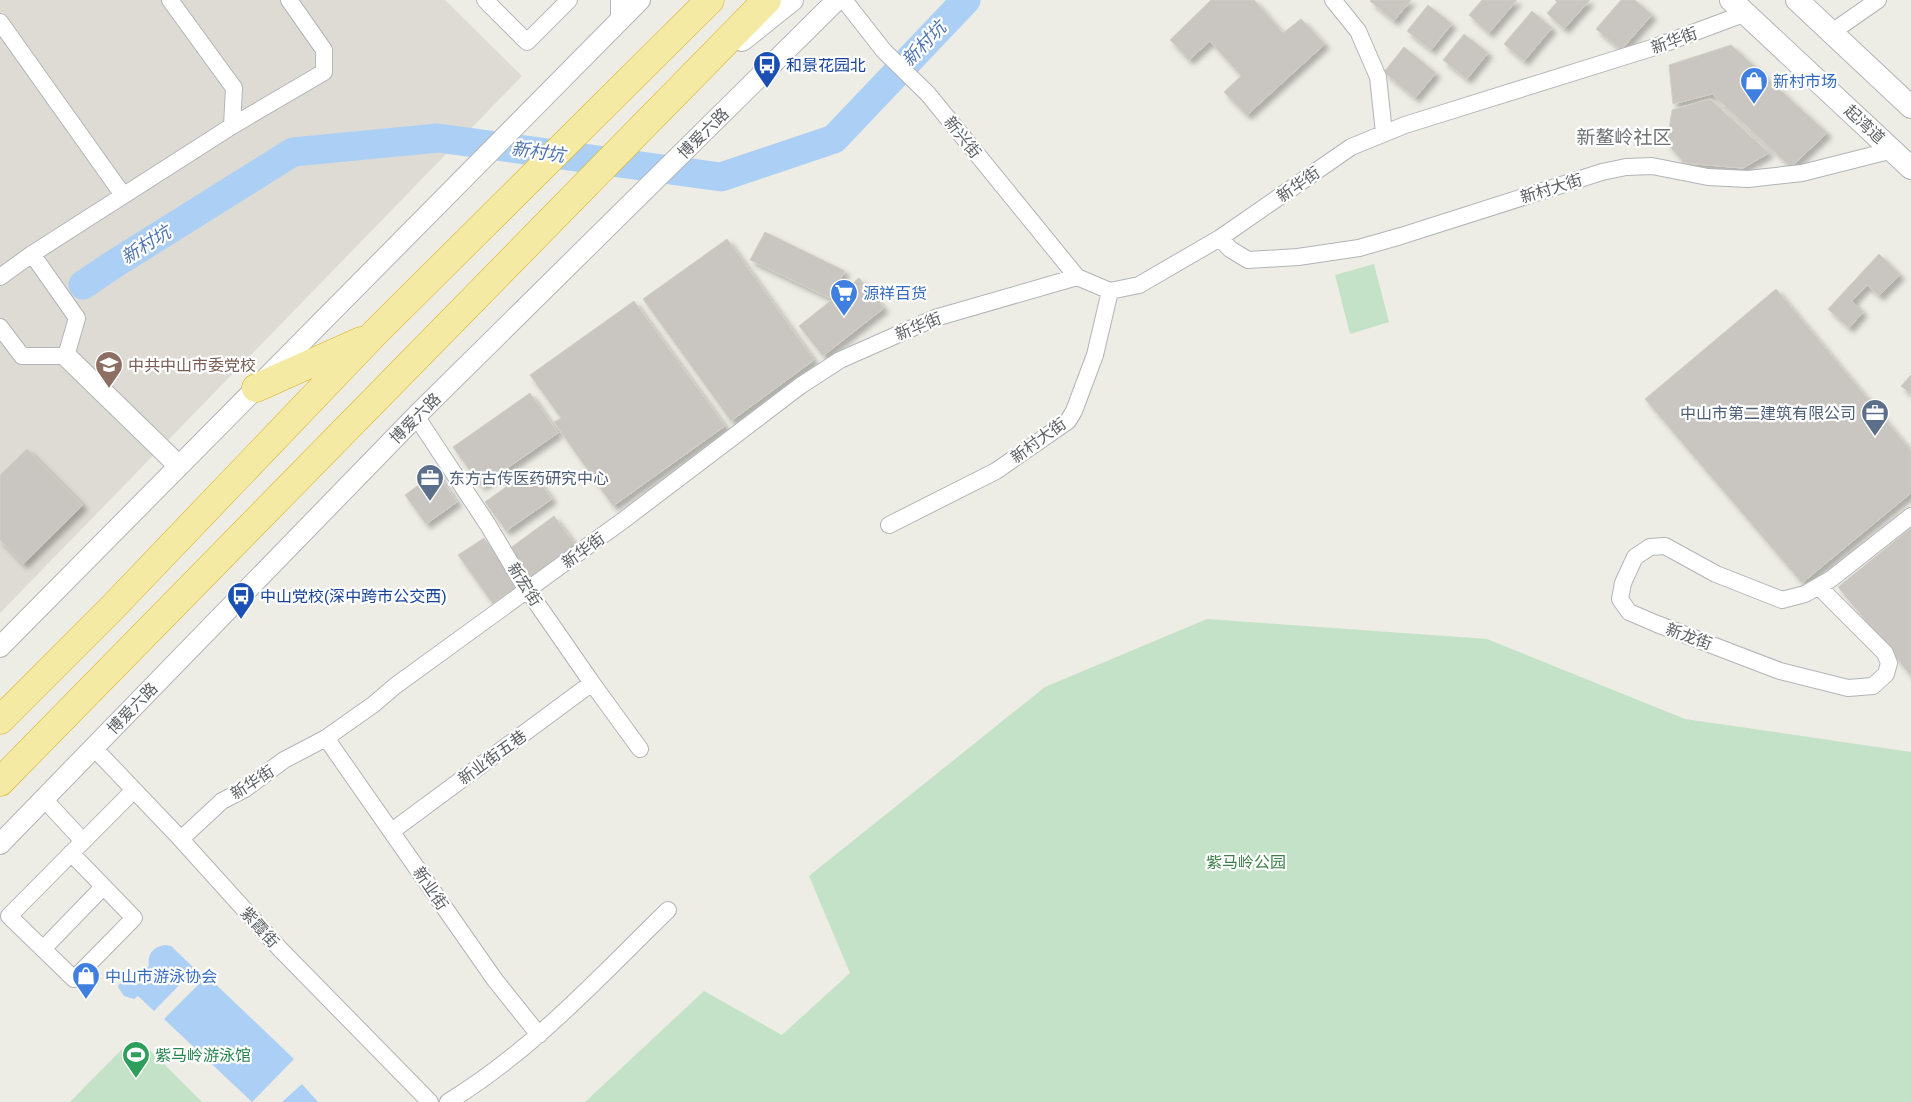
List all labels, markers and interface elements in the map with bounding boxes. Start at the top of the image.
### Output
water label: 新村坑 [898,15,952,70]
street label: 新华街 [1649,24,1700,57]
bus stop icon: 和景花园北 [752,50,782,89]
place label: 和景花园北 [786,57,866,74]
shop icon: 新村市场 [1739,66,1769,105]
place label: 新村市场 [1773,73,1837,90]
street label: 起湾道 [1841,102,1888,147]
street label: 博爱六路 [675,105,732,162]
street label: 新兴街 [941,113,984,161]
district label: 新鳌岭社区 [1576,127,1672,148]
water label: 新村坑 [510,138,569,166]
street label: 新华街 [1274,164,1323,205]
street label: 新村大街 [1518,171,1584,206]
water label: 新村坑 [118,221,177,268]
supermarket icon: 源祥百货 [829,278,859,317]
place label: 源祥百货 [863,285,927,302]
street label: 新华街 [893,310,944,343]
school or university icon: 中共中山市委党校 [94,350,124,389]
place label: 中共中山市委党校 [128,357,256,374]
street label: 博爱六路 [387,390,444,447]
office icon: 中山市第二建筑有限公司 [1860,398,1890,437]
place label: 中山市第二建筑有限公司 [1680,405,1856,422]
street label: 新村大街 [1007,415,1069,466]
office icon: 东方古传医药研究中心 [415,463,445,502]
place label: 东方古传医药研究中心 [449,470,609,487]
street label: 新华街 [559,529,608,571]
street label: 新宏街 [504,560,545,609]
bus stop icon: 中山党校(深中跨市公交西) [226,581,256,620]
place label: 中山党校(深中跨市公交西) [260,588,447,605]
street label: 新龙街 [1663,620,1714,653]
street label: 博爱六路 [104,679,161,737]
street label: 新业街五巷 [455,727,530,788]
street label: 新华街 [228,762,277,803]
park label: 紫马岭公园 [1206,854,1286,871]
street label: 新业街 [410,864,451,913]
street label: 紫霞街 [237,904,282,951]
shop icon: 中山市游泳协会 [71,961,101,1000]
place label: 中山市游泳协会 [105,968,217,985]
sports icon: 紫马岭游泳馆 [121,1040,151,1079]
place label: 紫马岭游泳馆 [155,1047,251,1064]

